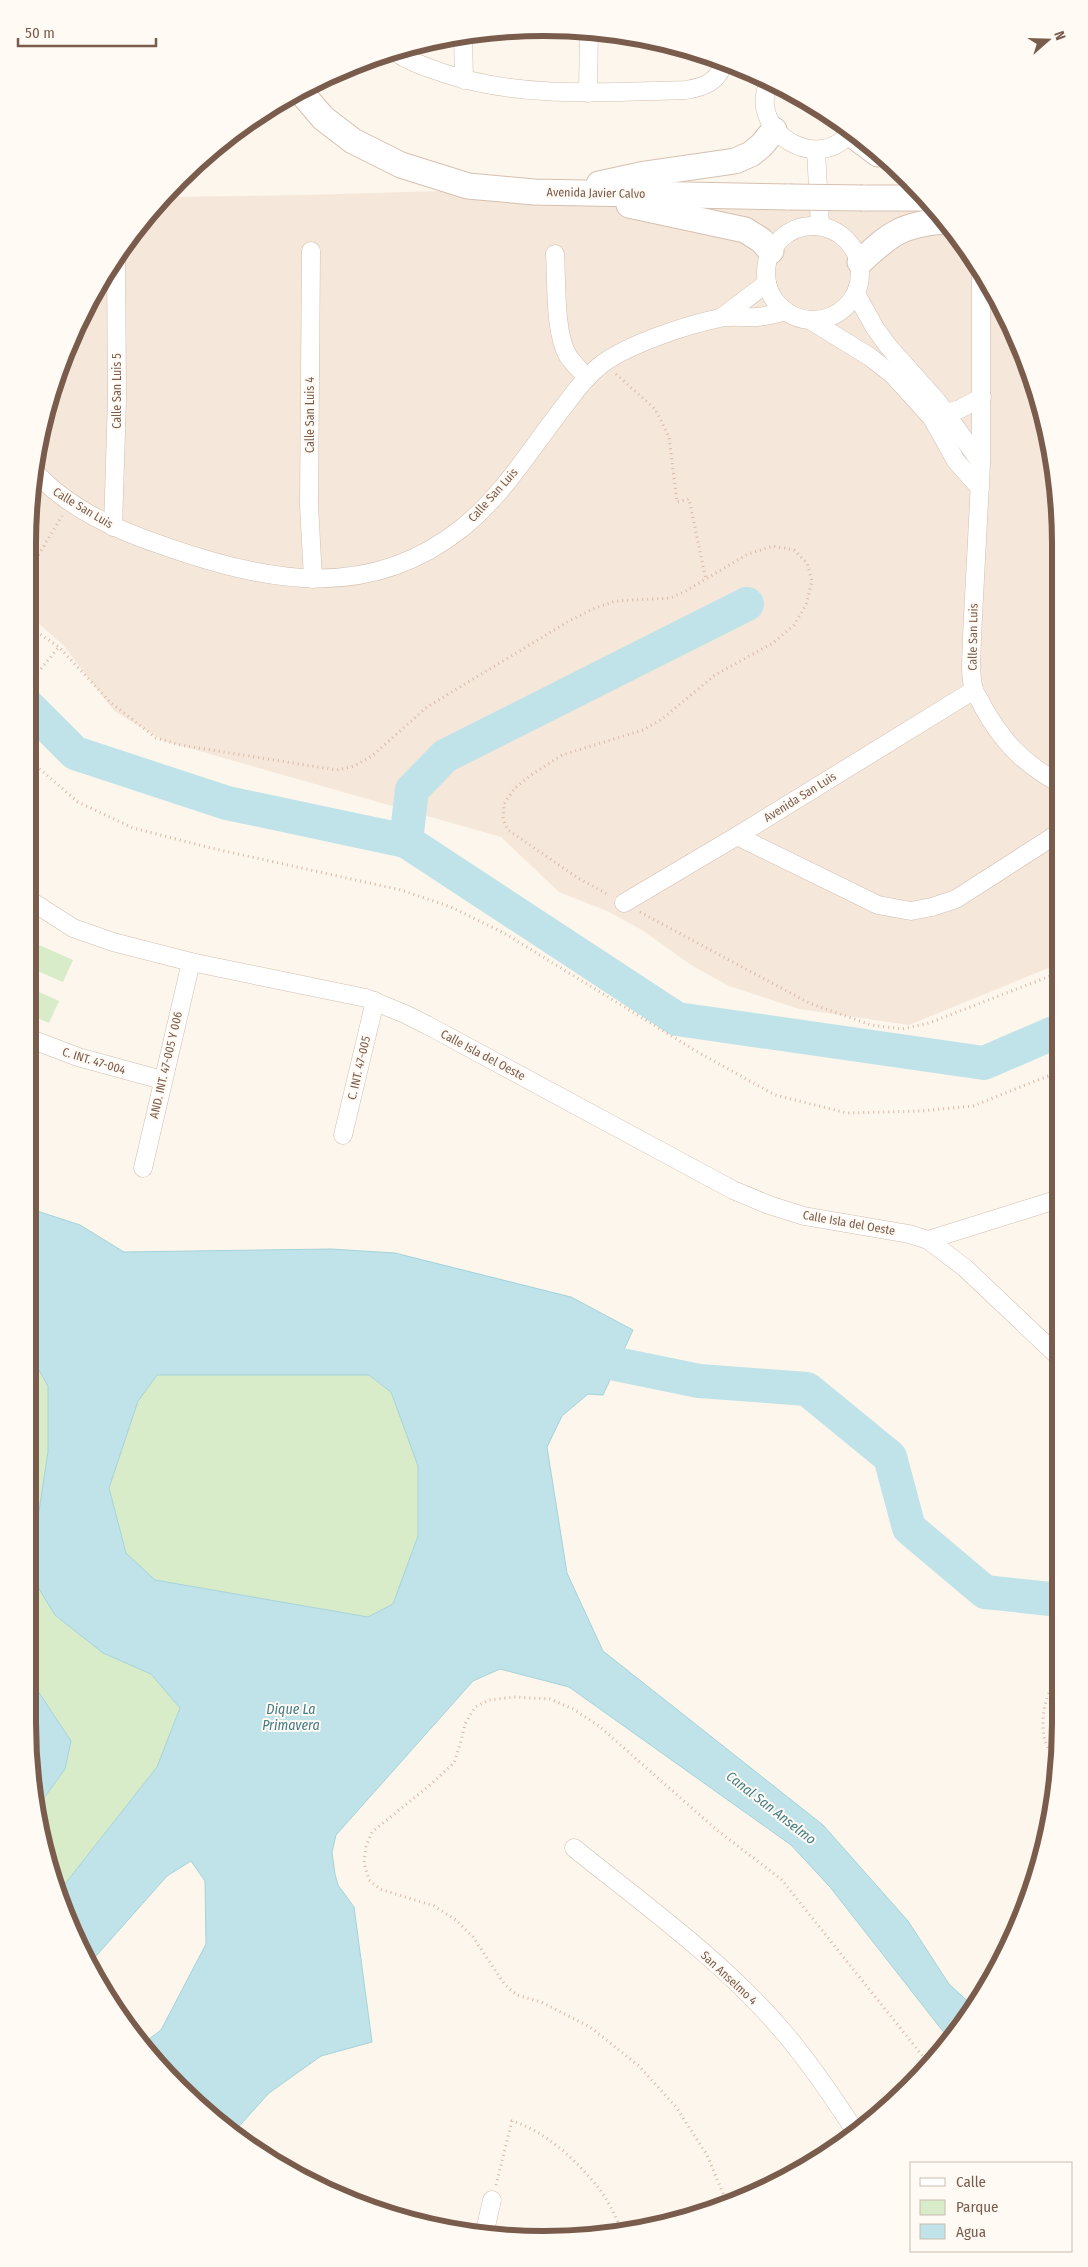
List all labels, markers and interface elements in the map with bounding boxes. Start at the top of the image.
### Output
scale bar [18,15,155,47]
north arrow [1023,15,1073,65]
text: 50 m [25,24,55,42]
text: N [1050,29,1069,43]
street label: Avenida Javier Calvo [547,185,645,201]
street label: Calle San Luis 5 [110,353,124,429]
street label: Calle San Luis 4 [303,377,317,453]
street label: Calle San Luis [465,465,521,525]
street label: Calle San Luis [51,485,115,531]
street label: Calle San Luis [965,603,981,671]
street label: Avenida San Luis [761,769,839,825]
street label: AND. INT. 47-005 Y 006 [147,1010,185,1120]
street label: Calle Isla del Oeste [438,1027,528,1083]
street label: C. INT. 47-005 [345,1034,373,1101]
street label: C. INT. 47-004 [61,1045,127,1077]
street label: Calle Isla del Oeste [802,1208,896,1238]
water label: Dique La Primavera [262,1701,320,1734]
water label: Canal San Anselmo [723,1768,819,1848]
street label: San Anselmo 4 [698,1948,760,2008]
legend [910,2162,1073,2252]
text: Calle [956,2173,986,2191]
text: Parque [956,2198,999,2216]
text: Agua [956,2223,986,2241]

